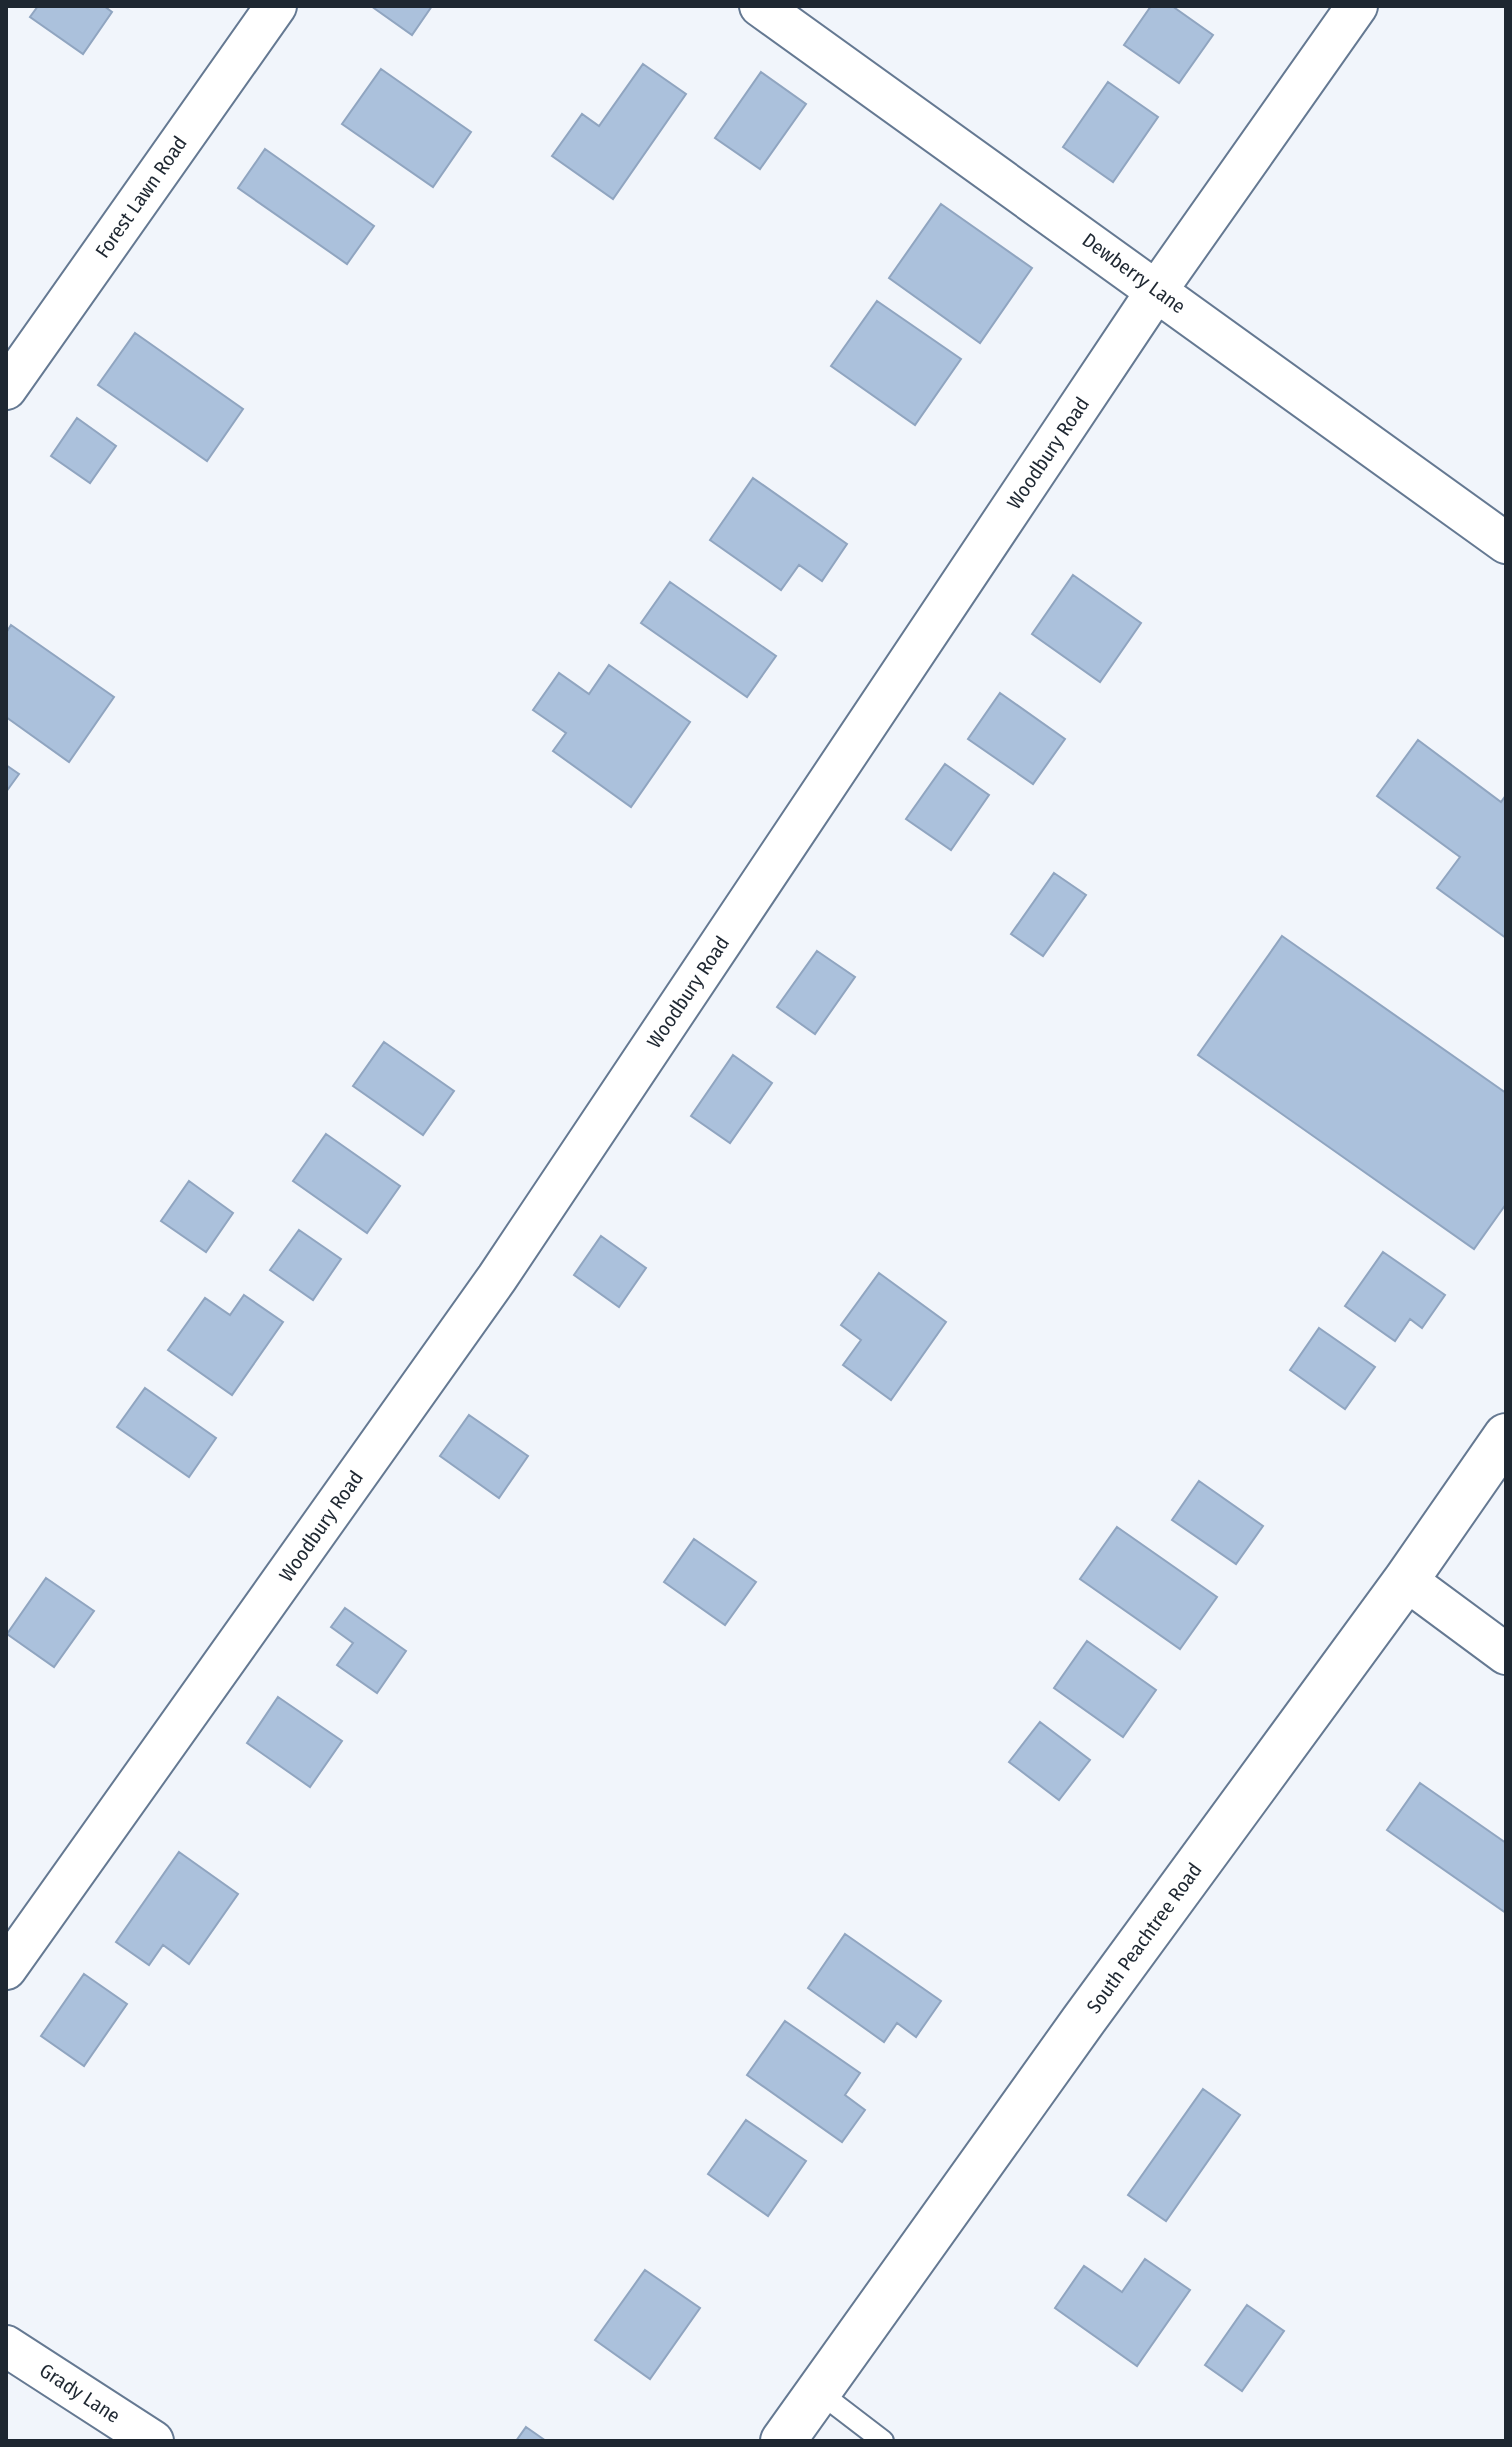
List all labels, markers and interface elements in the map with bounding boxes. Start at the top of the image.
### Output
street label: Forest Lawn Road [90,132,192,262]
street label: Dewberry Lane [1078,228,1190,318]
street label: Woodbury Road [1002,393,1094,513]
street label: Woodbury Road [642,932,734,1052]
street label: Woodbury Road [274,1466,368,1586]
street label: South Peachtree Road [1081,1858,1207,2018]
street label: Grady Lane [35,2358,125,2428]

